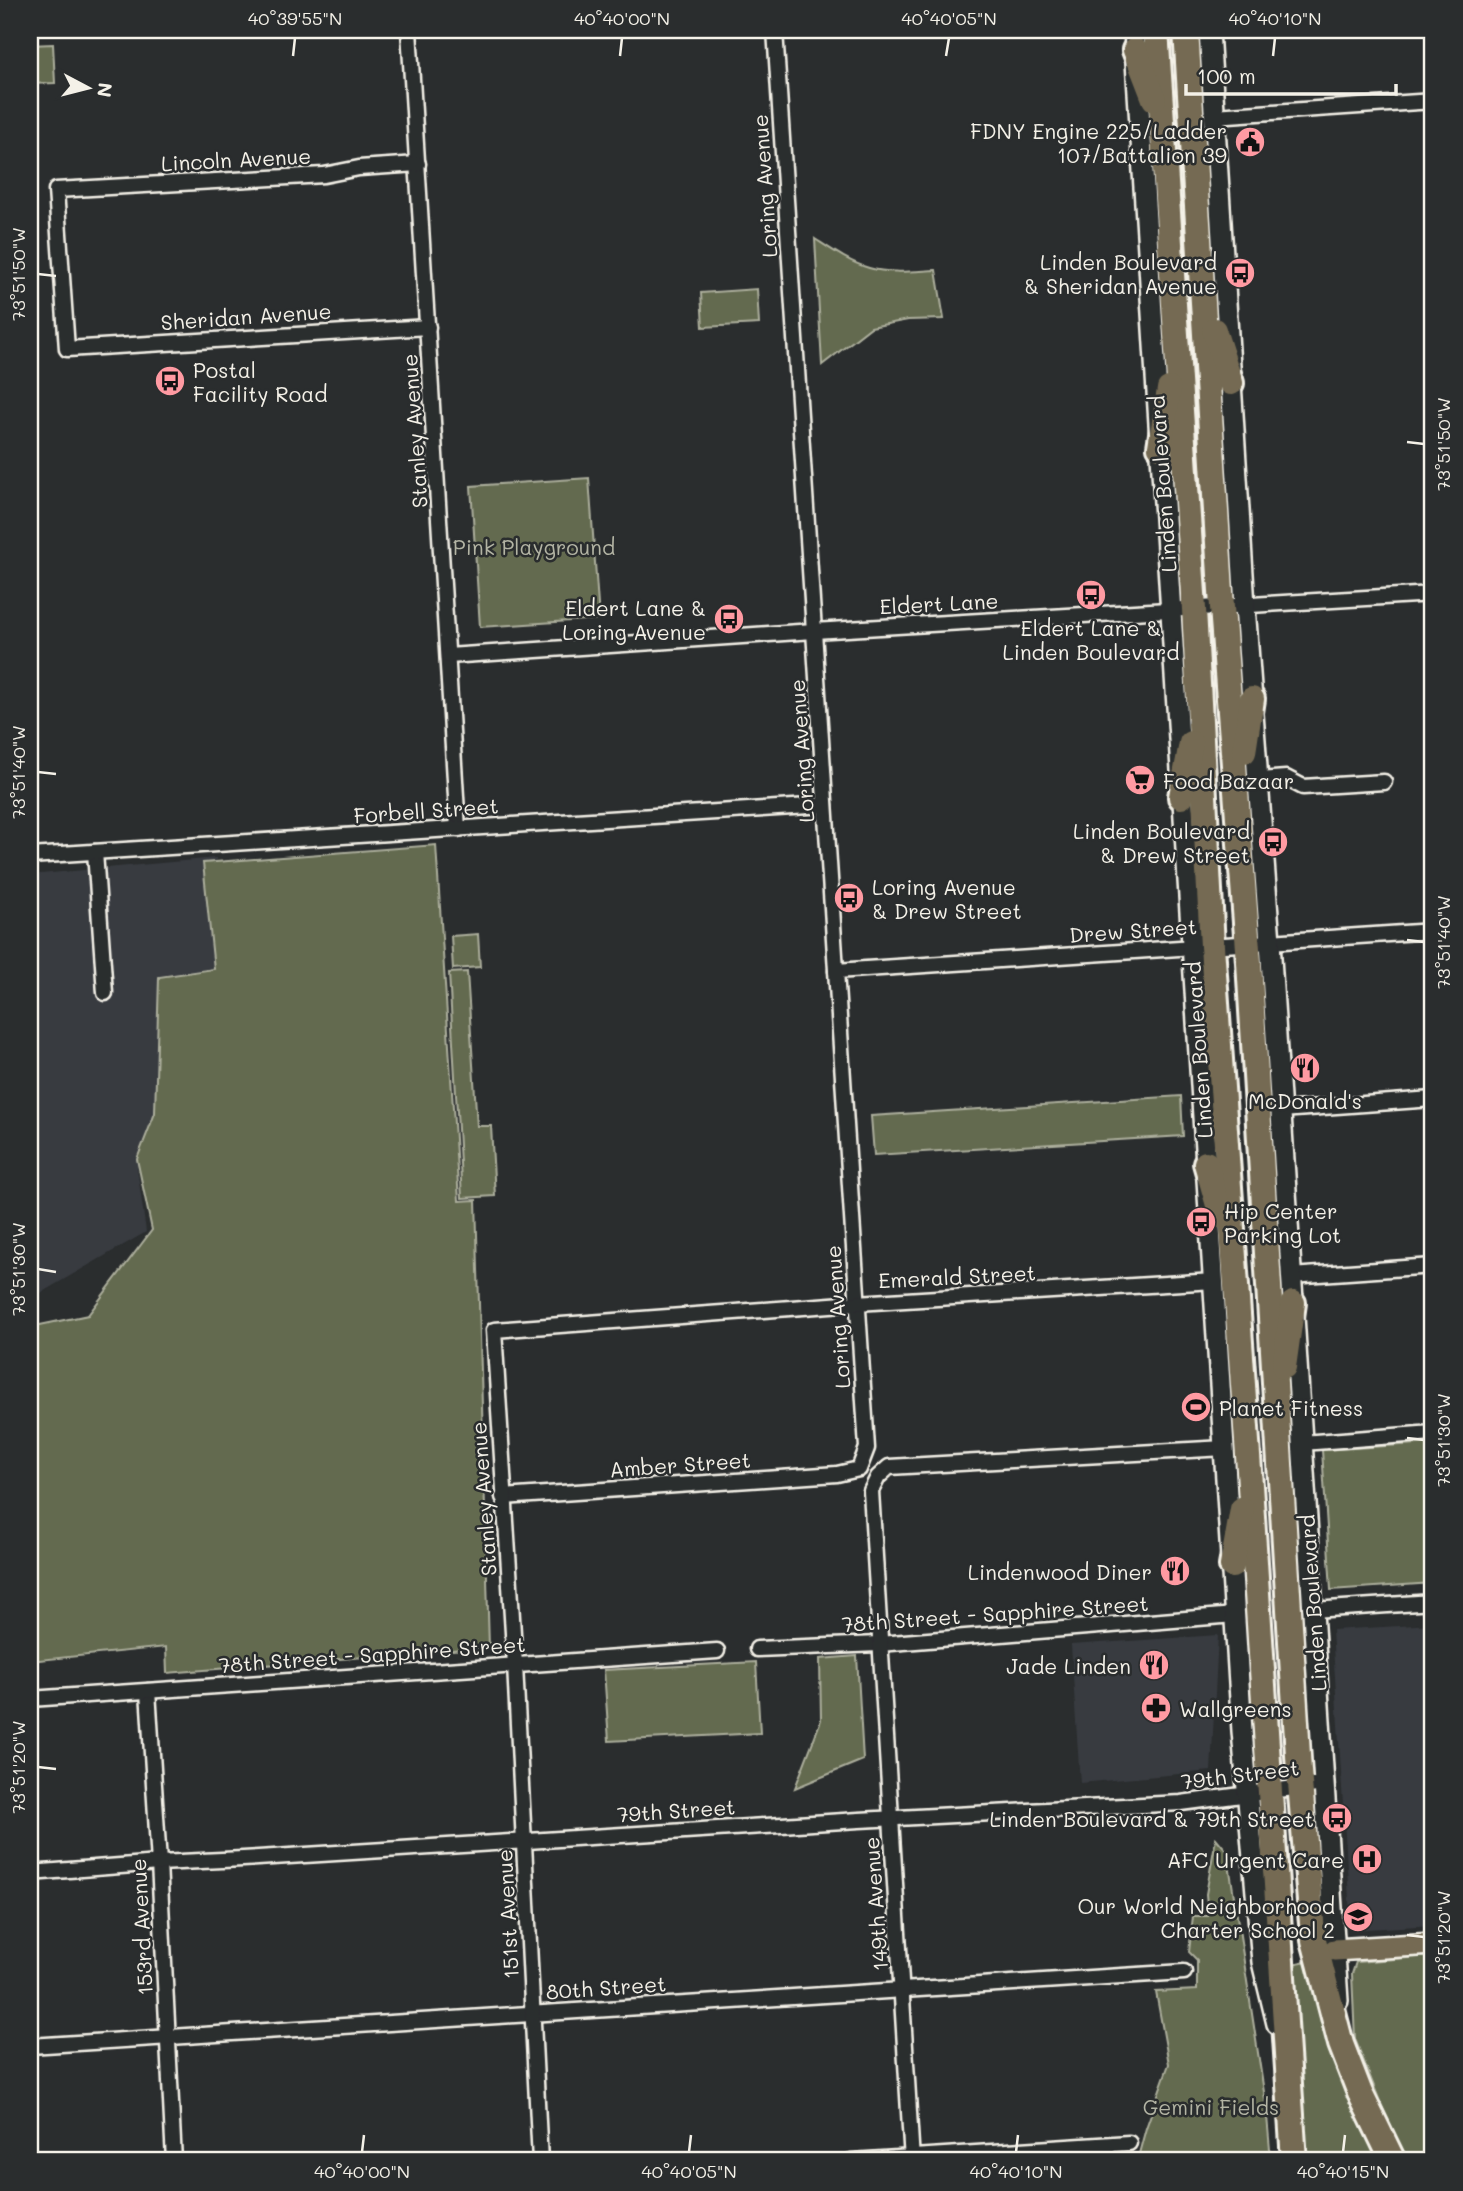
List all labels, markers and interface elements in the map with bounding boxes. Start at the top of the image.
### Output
text: 40°39'55"N [248,6,342,30]
text: 40°40'00"N [574,6,670,30]
text: 40°40'05"N [901,6,997,30]
text: 40°40'10"N [1228,6,1322,30]
north arrow [52,52,122,122]
scale bar [1186,52,1396,96]
text: 100 m [1197,62,1256,89]
text: N [92,81,119,99]
street label: Loring Avenue [746,113,782,259]
place label: FDNY Engine 225/Ladder 107/Battalion 39 [970,117,1227,168]
public building icon: FDNY Engine 225/Ladder 107/Battalion 39 [1233,125,1267,159]
street label: Lincoln Avenue [160,142,312,176]
text: 73°51'50"W [6,227,30,321]
place label: Linden Boulevard & Sheridan Avenue [1024,248,1217,299]
bus stop icon: Linden Boulevard & Sheridan Avenue [1223,256,1257,290]
street label: Sheridan Avenue [160,297,332,335]
street label: Stanley Avenue [395,353,433,509]
place label: Postal Facility Road [193,356,328,407]
bus stop icon: Postal Facility Road [153,364,187,398]
street label: Linden Boulevard [1142,395,1182,573]
text: 73°51'50"W [1431,397,1455,491]
park label: Pink Playground [453,533,615,560]
bus stop icon: Eldert Lane & Linden Boulevard [1074,578,1108,612]
street label: Eldert Lane [879,586,999,620]
place label: Eldert Lane & Loring Avenue [562,594,706,645]
bus stop icon: Eldert Lane & Loring Avenue [712,602,746,636]
place label: Eldert Lane & Linden Boulevard [1002,614,1180,665]
street label: Loring Avenue [783,678,819,824]
text: 73°51'40"W [6,725,30,819]
supermarket icon: Food Bazaar [1123,763,1157,797]
place label: Food Bazaar [1163,767,1294,794]
street label: Forbell Street [353,791,499,829]
place label: Linden Boulevard & Drew Street [1073,817,1250,868]
bus stop icon: Linden Boulevard & Drew Street [1256,825,1290,859]
place label: Loring Avenue & Drew Street [872,873,1022,924]
bus stop icon: Loring Avenue & Drew Street [832,881,866,915]
text: 73°51'40"W [1431,895,1455,989]
street label: Drew Street [1068,912,1198,948]
street label: Linden Boulevard [1178,961,1218,1139]
restaurant icon: McDonald's [1288,1051,1322,1085]
place label: McDonald's [1248,1087,1362,1114]
place label: Hip Center Parking Lot [1224,1197,1341,1248]
bus stop icon: Hip Center Parking Lot [1184,1205,1218,1239]
text: 73°51'30"W [6,1222,30,1316]
street label: Loring Avenue [819,1244,855,1390]
street label: Emerald Street [878,1258,1036,1294]
sports icon: Planet Fitness [1179,1390,1213,1424]
text: 73°51'30"W [1431,1393,1455,1487]
place label: Planet Fitness [1219,1394,1363,1421]
street label: Stanley Avenue [464,1421,502,1577]
street label: Amber Street [608,1446,752,1482]
street label: Linden Boulevard [1292,1514,1332,1692]
restaurant icon: Lindenwood Diner [1158,1554,1192,1588]
place label: Lindenwood Diner [968,1558,1152,1585]
street label: 78th Street - Sapphire Street [841,1589,1149,1637]
street label: 78th Street - Sapphire Street [218,1630,526,1678]
restaurant icon: Jade Linden [1137,1648,1171,1682]
place label: Jade Linden [1006,1652,1131,1679]
pharmacy icon: Wallgreens [1139,1691,1173,1725]
place label: Wallgreens [1179,1695,1292,1722]
text: 73°51'20"W [6,1720,30,1814]
street label: 79th Street [1179,1753,1301,1795]
street label: 79th Street [616,1792,736,1828]
bus stop icon: Linden Boulevard & 79th Street [1320,1801,1354,1835]
place label: Linden Boulevard & 79th Street [990,1805,1314,1832]
street label: 149th Avenue [857,1836,893,1972]
hospital icon: AFC Urgent Care [1350,1842,1384,1876]
place label: AFC Urgent Care [1167,1846,1344,1873]
street label: 151st Avenue [490,1848,524,1980]
street label: 153rd Avenue [124,1858,158,1996]
text: 73°51'20"W [1431,1890,1455,1984]
place label: Our World Neighborhood Charter School 2 [1077,1892,1335,1943]
school or university icon: Our World Neighborhood Charter School 2 [1341,1900,1375,1934]
street label: 80th Street [545,1969,667,2005]
park label: Gemini Fields [1143,2093,1279,2120]
text: 40°40'00"N [314,2159,410,2183]
text: 40°40'05"N [641,2159,737,2183]
text: 40°40'10"N [969,2159,1063,2183]
text: 40°40'15"N [1297,2159,1389,2183]

